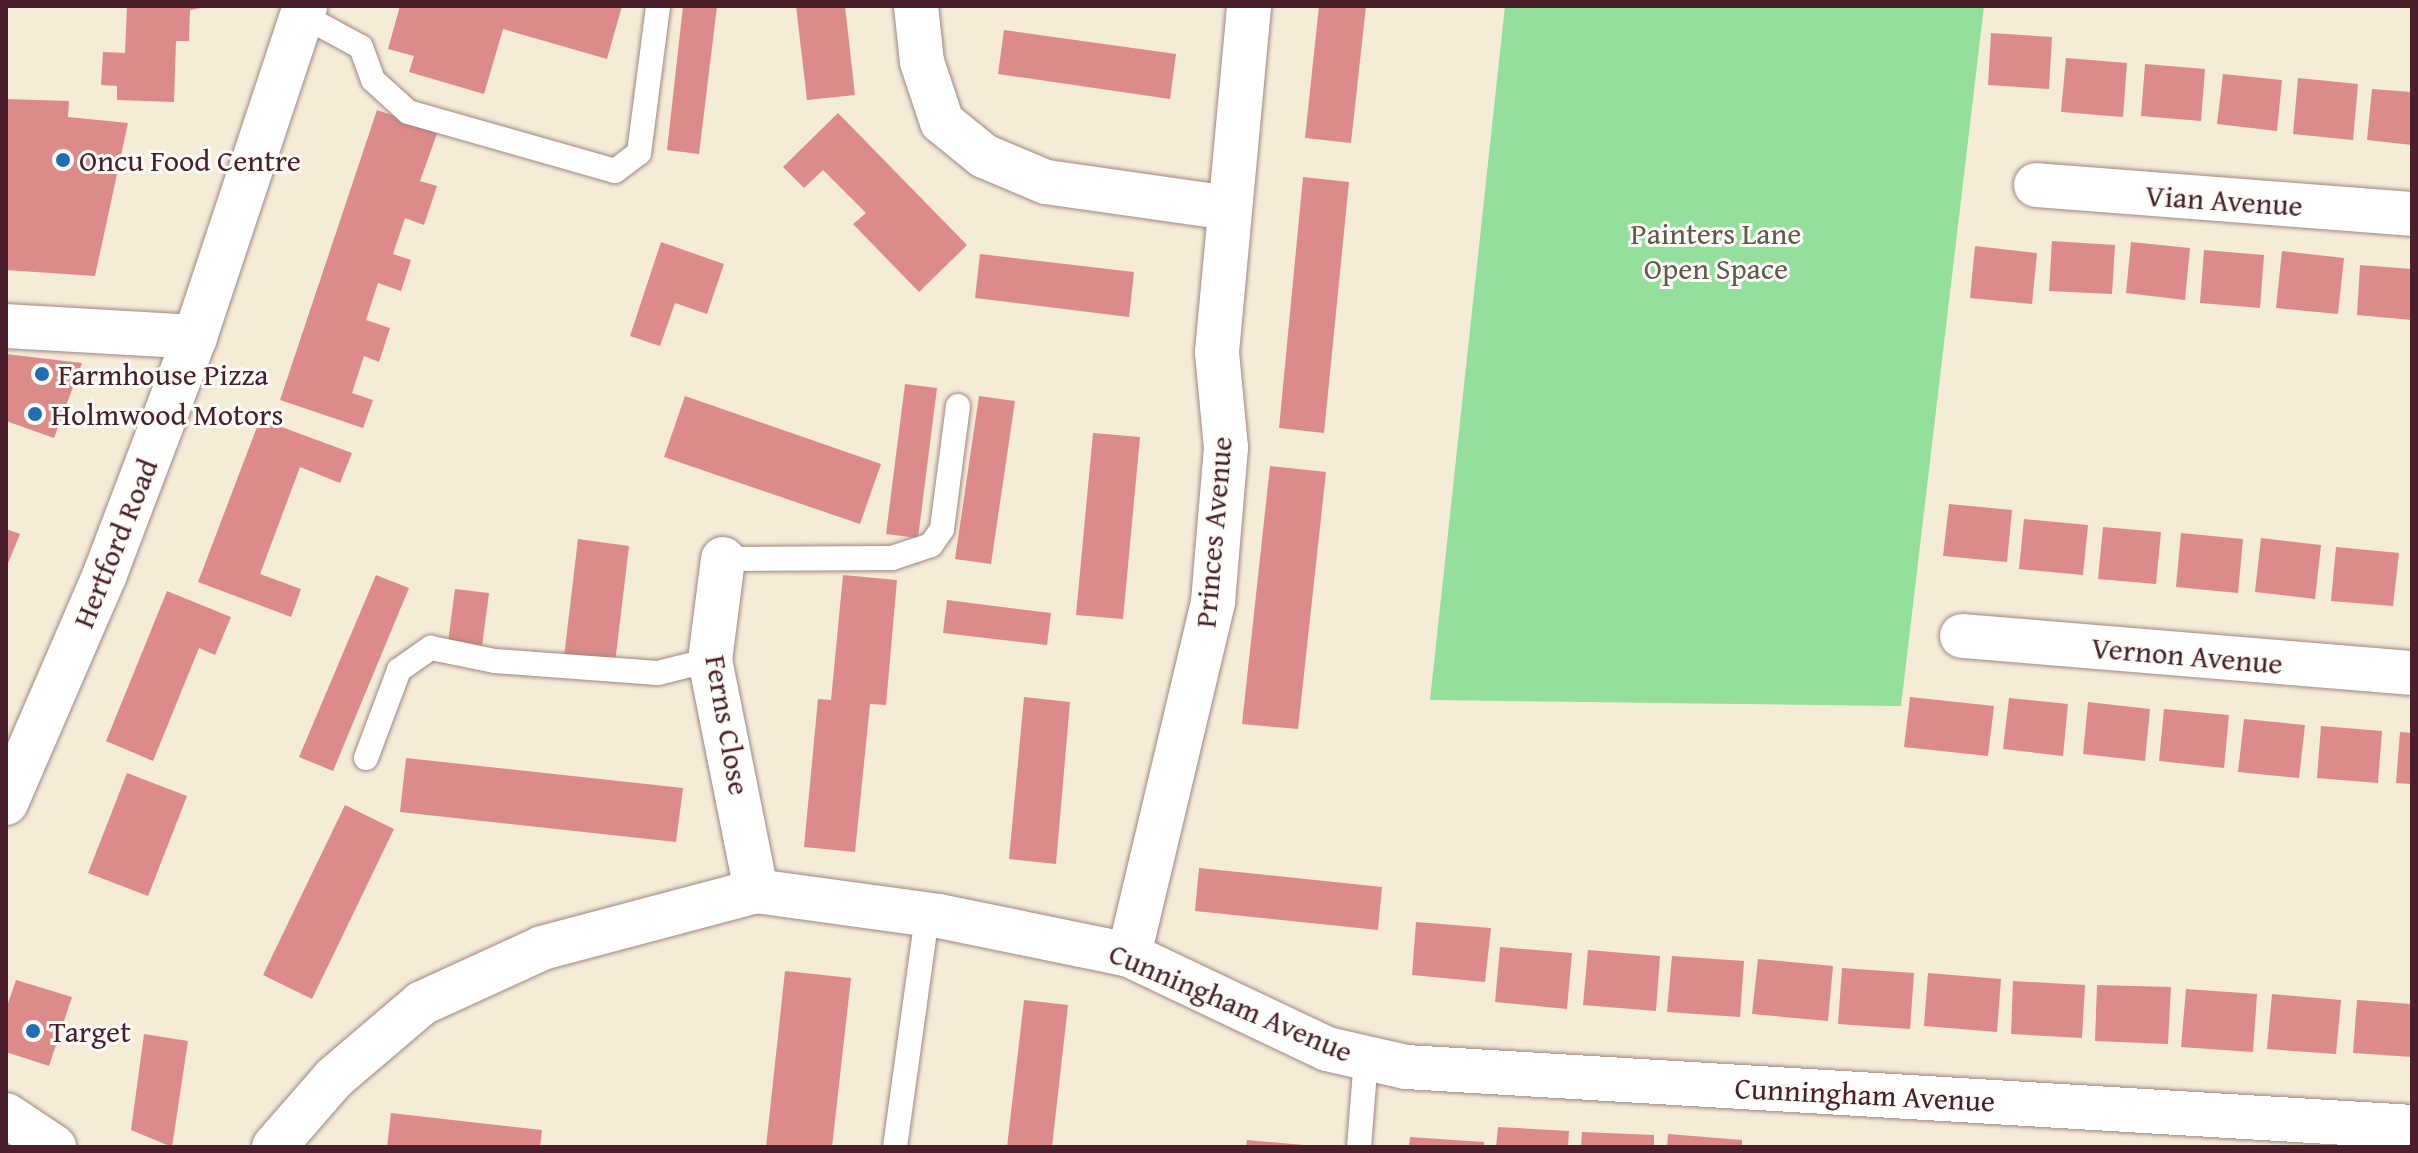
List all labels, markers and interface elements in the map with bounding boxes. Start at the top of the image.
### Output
place label: Oncu Food Centre [79,142,301,178]
marker: Oncu Food Centre [54,151,72,169]
street label: Vian Avenue [2144,177,2304,223]
park label: Painters Lane Open Space [1631,215,1801,286]
place label: Farmhouse Pizza [58,356,268,392]
marker: Farmhouse Pizza [33,365,51,383]
place label: Holmwood Motors [51,396,283,432]
marker: Holmwood Motors [26,405,44,423]
street label: Princes Avenue [1187,435,1239,629]
street label: Hertford Road [65,453,165,633]
street label: Vernon Avenue [2090,629,2284,681]
street label: Ferns Close [698,652,758,798]
street label: Cunningham Avenue [1104,934,1358,1070]
place label: Target [49,1013,131,1049]
marker: Target [24,1022,42,1040]
street label: Cunningham Avenue [1734,1069,1996,1119]

